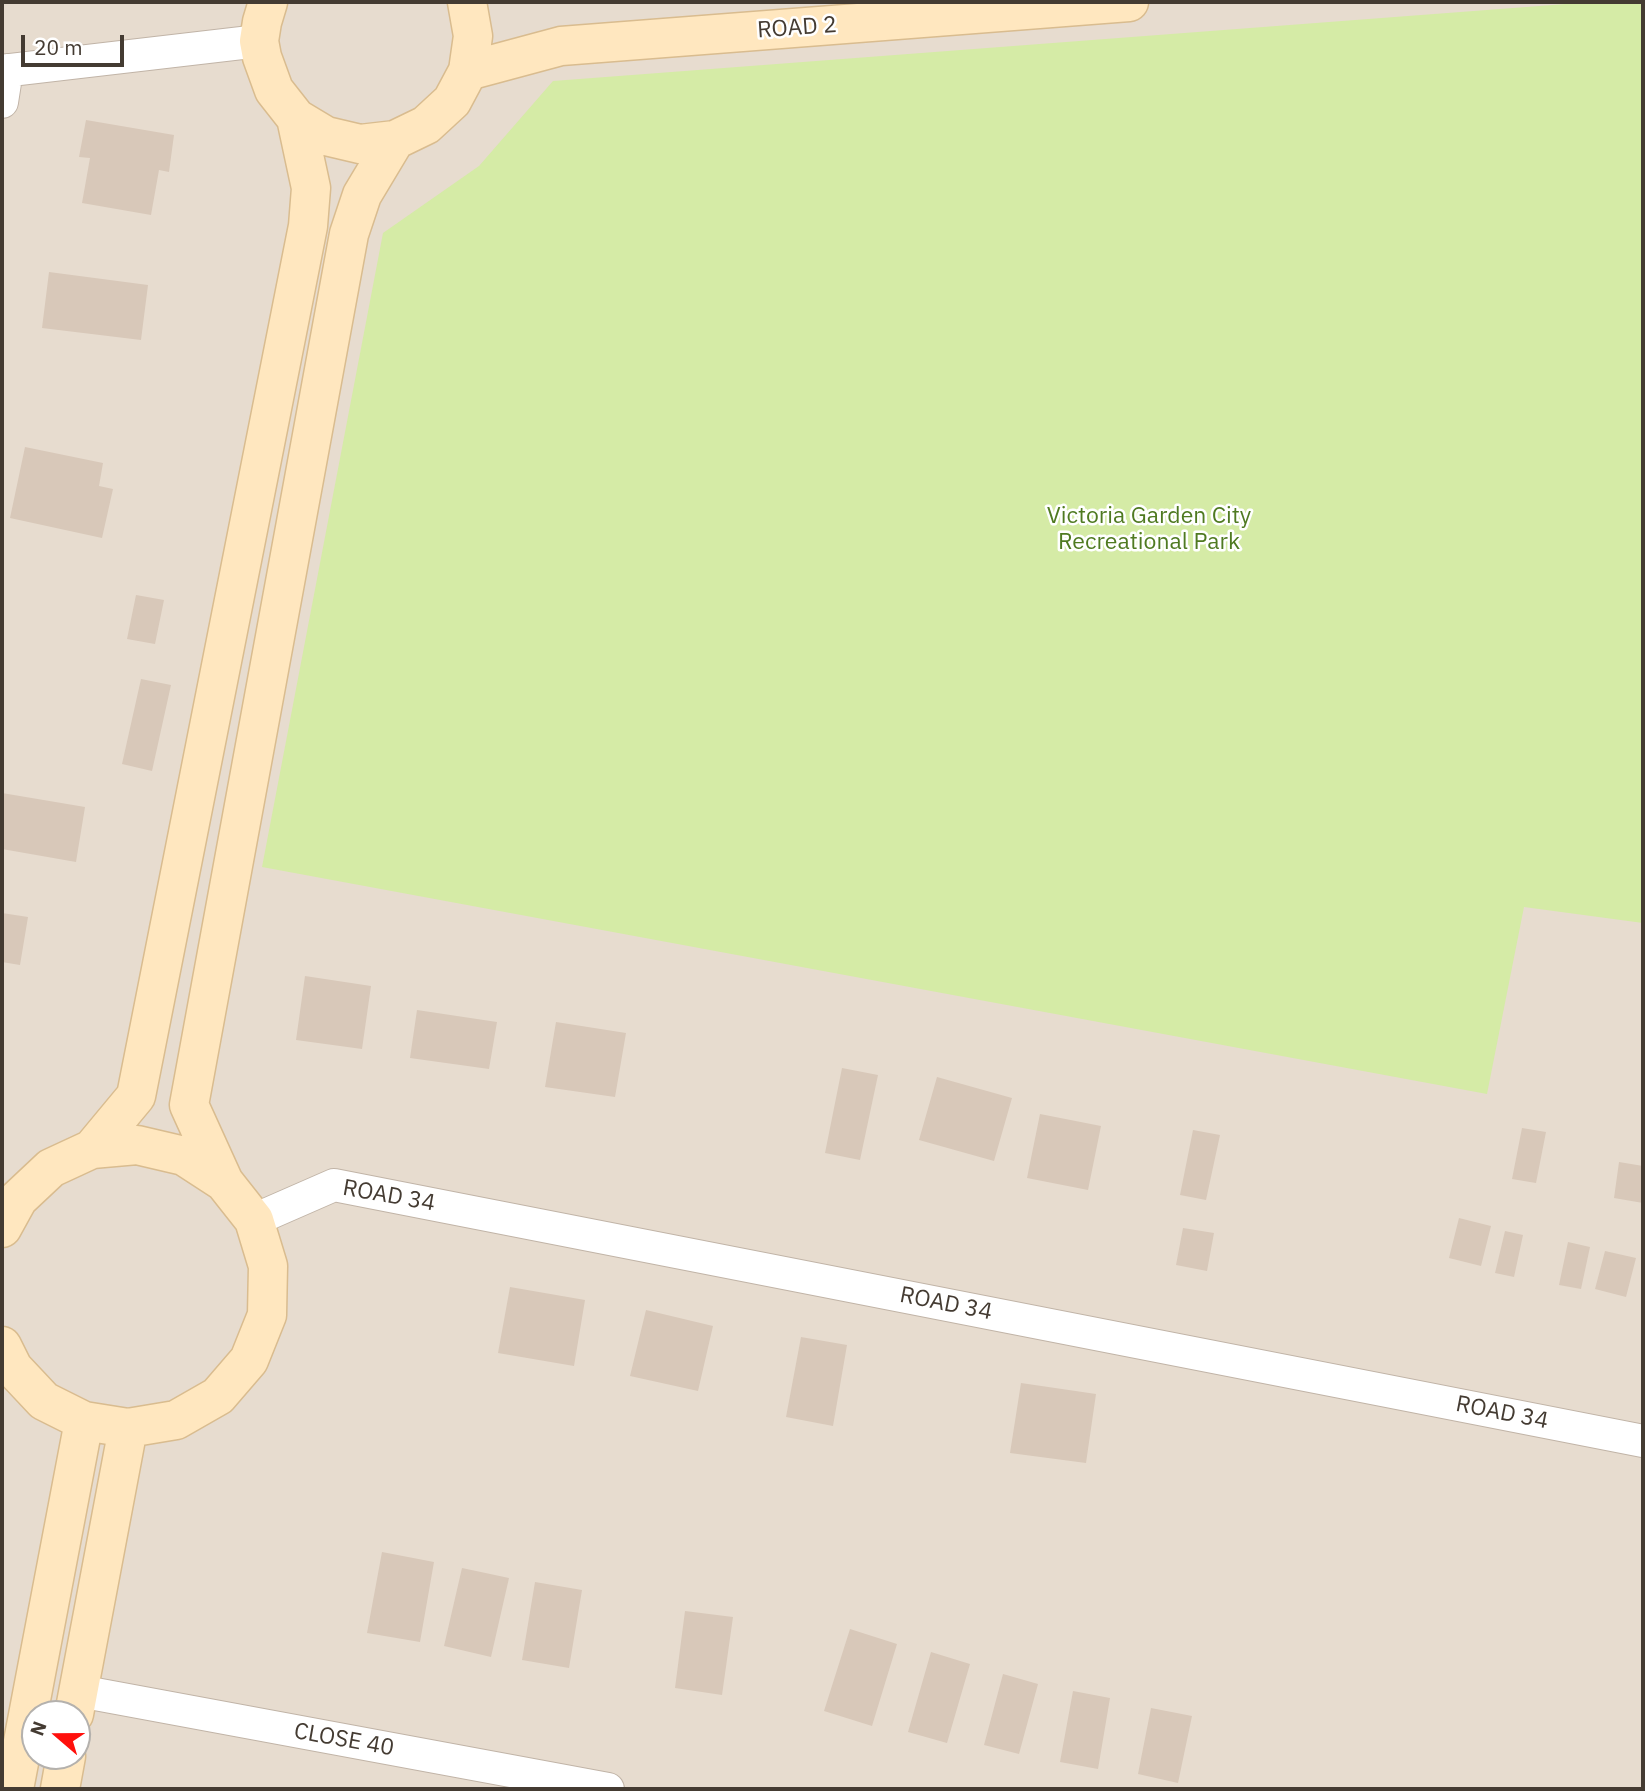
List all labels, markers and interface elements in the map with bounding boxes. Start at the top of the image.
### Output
street label: ROAD 2 [756,11,838,45]
scale bar [24,21,128,65]
text: 20 m [34,33,83,61]
park label: Victoria Garden City Recreational Park [1047,502,1251,556]
street label: ROAD 34 [340,1174,438,1218]
street label: ROAD 34 [897,1282,995,1326]
street label: ROAD 34 [1453,1391,1551,1435]
north arrow [21,1700,91,1770]
text: N [25,1718,52,1739]
street label: CLOSE 40 [292,1718,396,1762]

